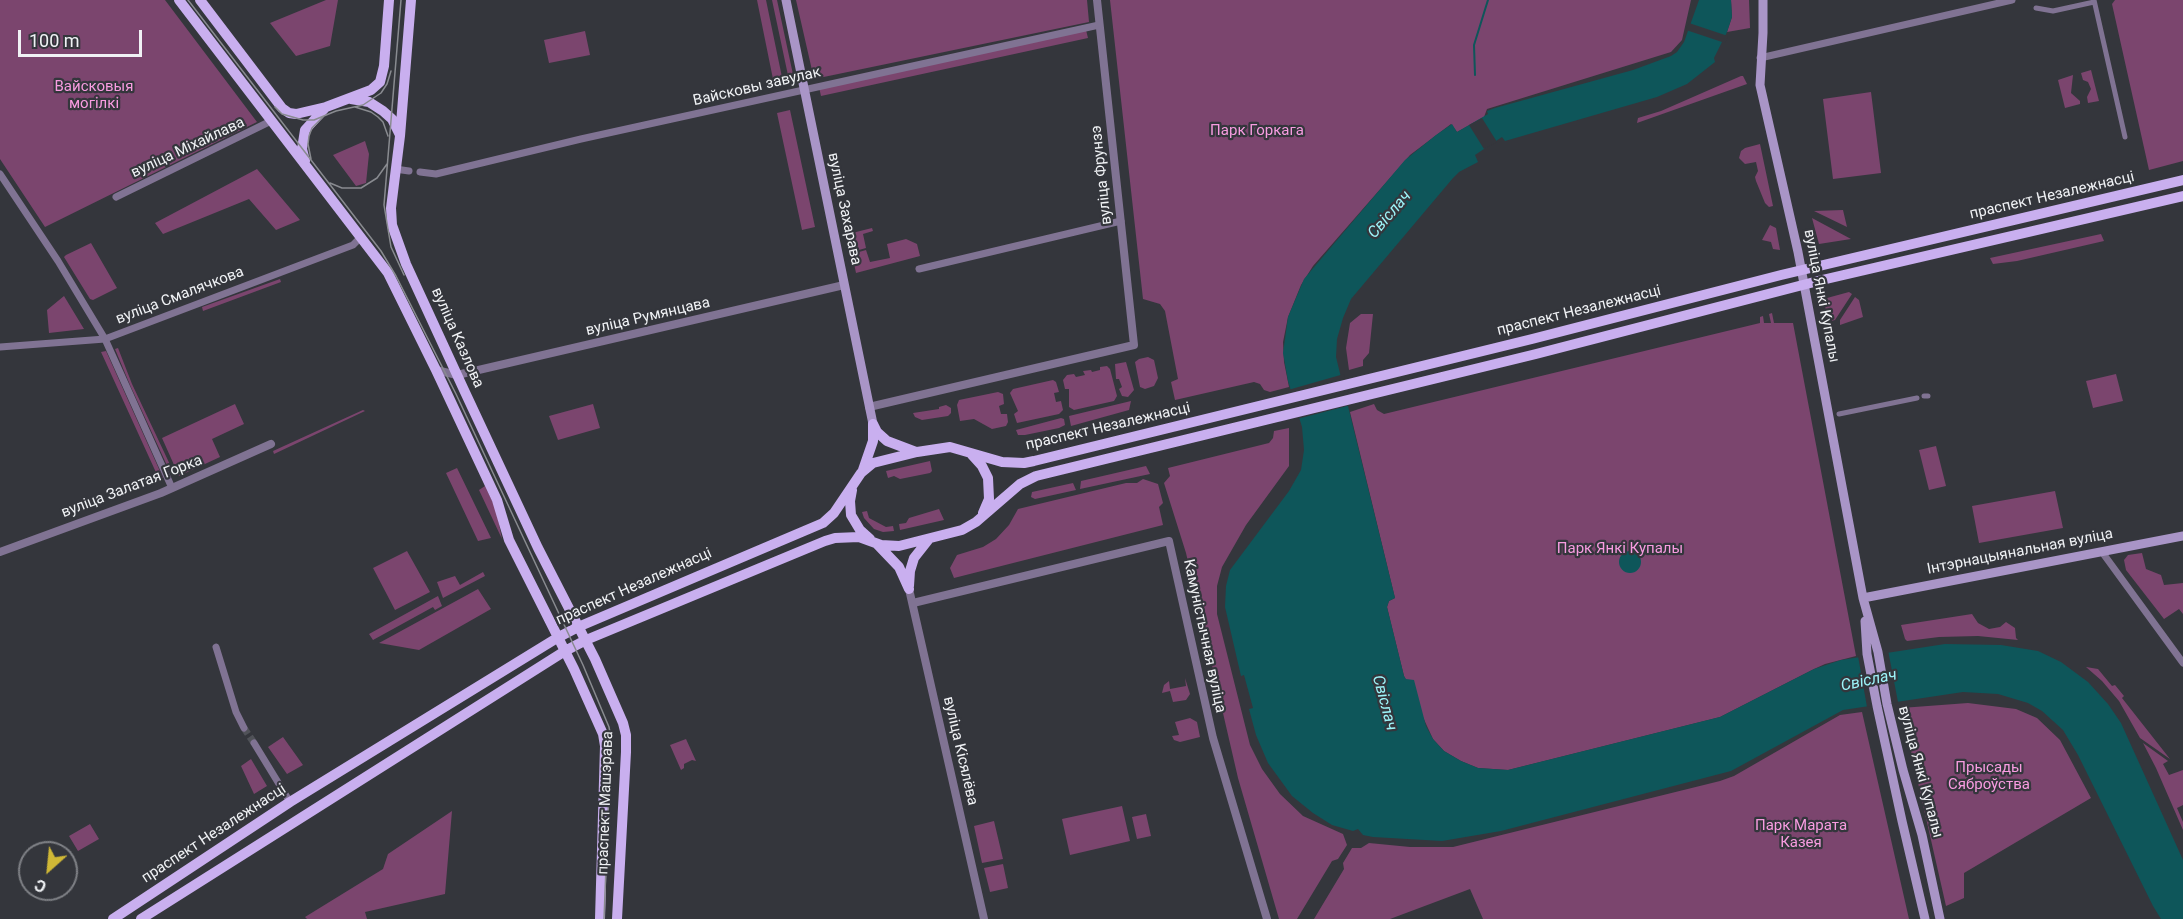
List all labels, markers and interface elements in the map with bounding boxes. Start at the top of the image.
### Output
scale bar [21,18,146,56]
text: 100 m [29,30,80,51]
street label: Вайсковы завулак [691,64,823,110]
park label: Вайсковыя могілкі [55,78,133,113]
street label: вуліца Міхайлава [128,114,248,182]
park label: Парк Горкага [1210,122,1304,140]
street label: вуліца Фрунзэ [1088,124,1116,226]
street label: вуліца Захарава [823,151,865,267]
street label: праспект Незалежнасці [1968,168,2136,224]
water label: Свіслач [1364,187,1416,243]
street label: вуліца Янкі Купалы [1799,228,1843,364]
street label: вуліца Смалячкова [113,263,247,329]
street label: праспект Незалежнасці [1495,282,1663,340]
street label: вуліца Казлова [427,285,487,391]
street label: вуліца Румянцава [584,294,712,340]
street label: праспект Незалежнасці [1024,399,1192,455]
street label: вуліца Залатая Горка [59,452,205,522]
street label: Інтэрнацыянальная вуліца [1925,525,2115,579]
park label: Парк Янкі Купалы [1557,540,1683,558]
street label: праспект Незалежнасці [553,545,715,629]
street label: Камуністычная вуліца [1179,558,1229,714]
water label: Свіслач [1839,666,1899,696]
water label: Свіслач [1367,673,1401,733]
street label: вуліца Кісялёва [939,695,981,807]
street label: вуліца Янкі Купалы [1894,704,1946,840]
street label: праспект Машэрава [595,731,617,875]
park label: Прысады Сяброўства [1948,759,2030,794]
street label: праспект Незалежнасці [138,781,290,887]
park label: Парк Марата Казея [1755,817,1847,852]
north arrow [18,841,78,901]
text: С [32,875,49,897]

